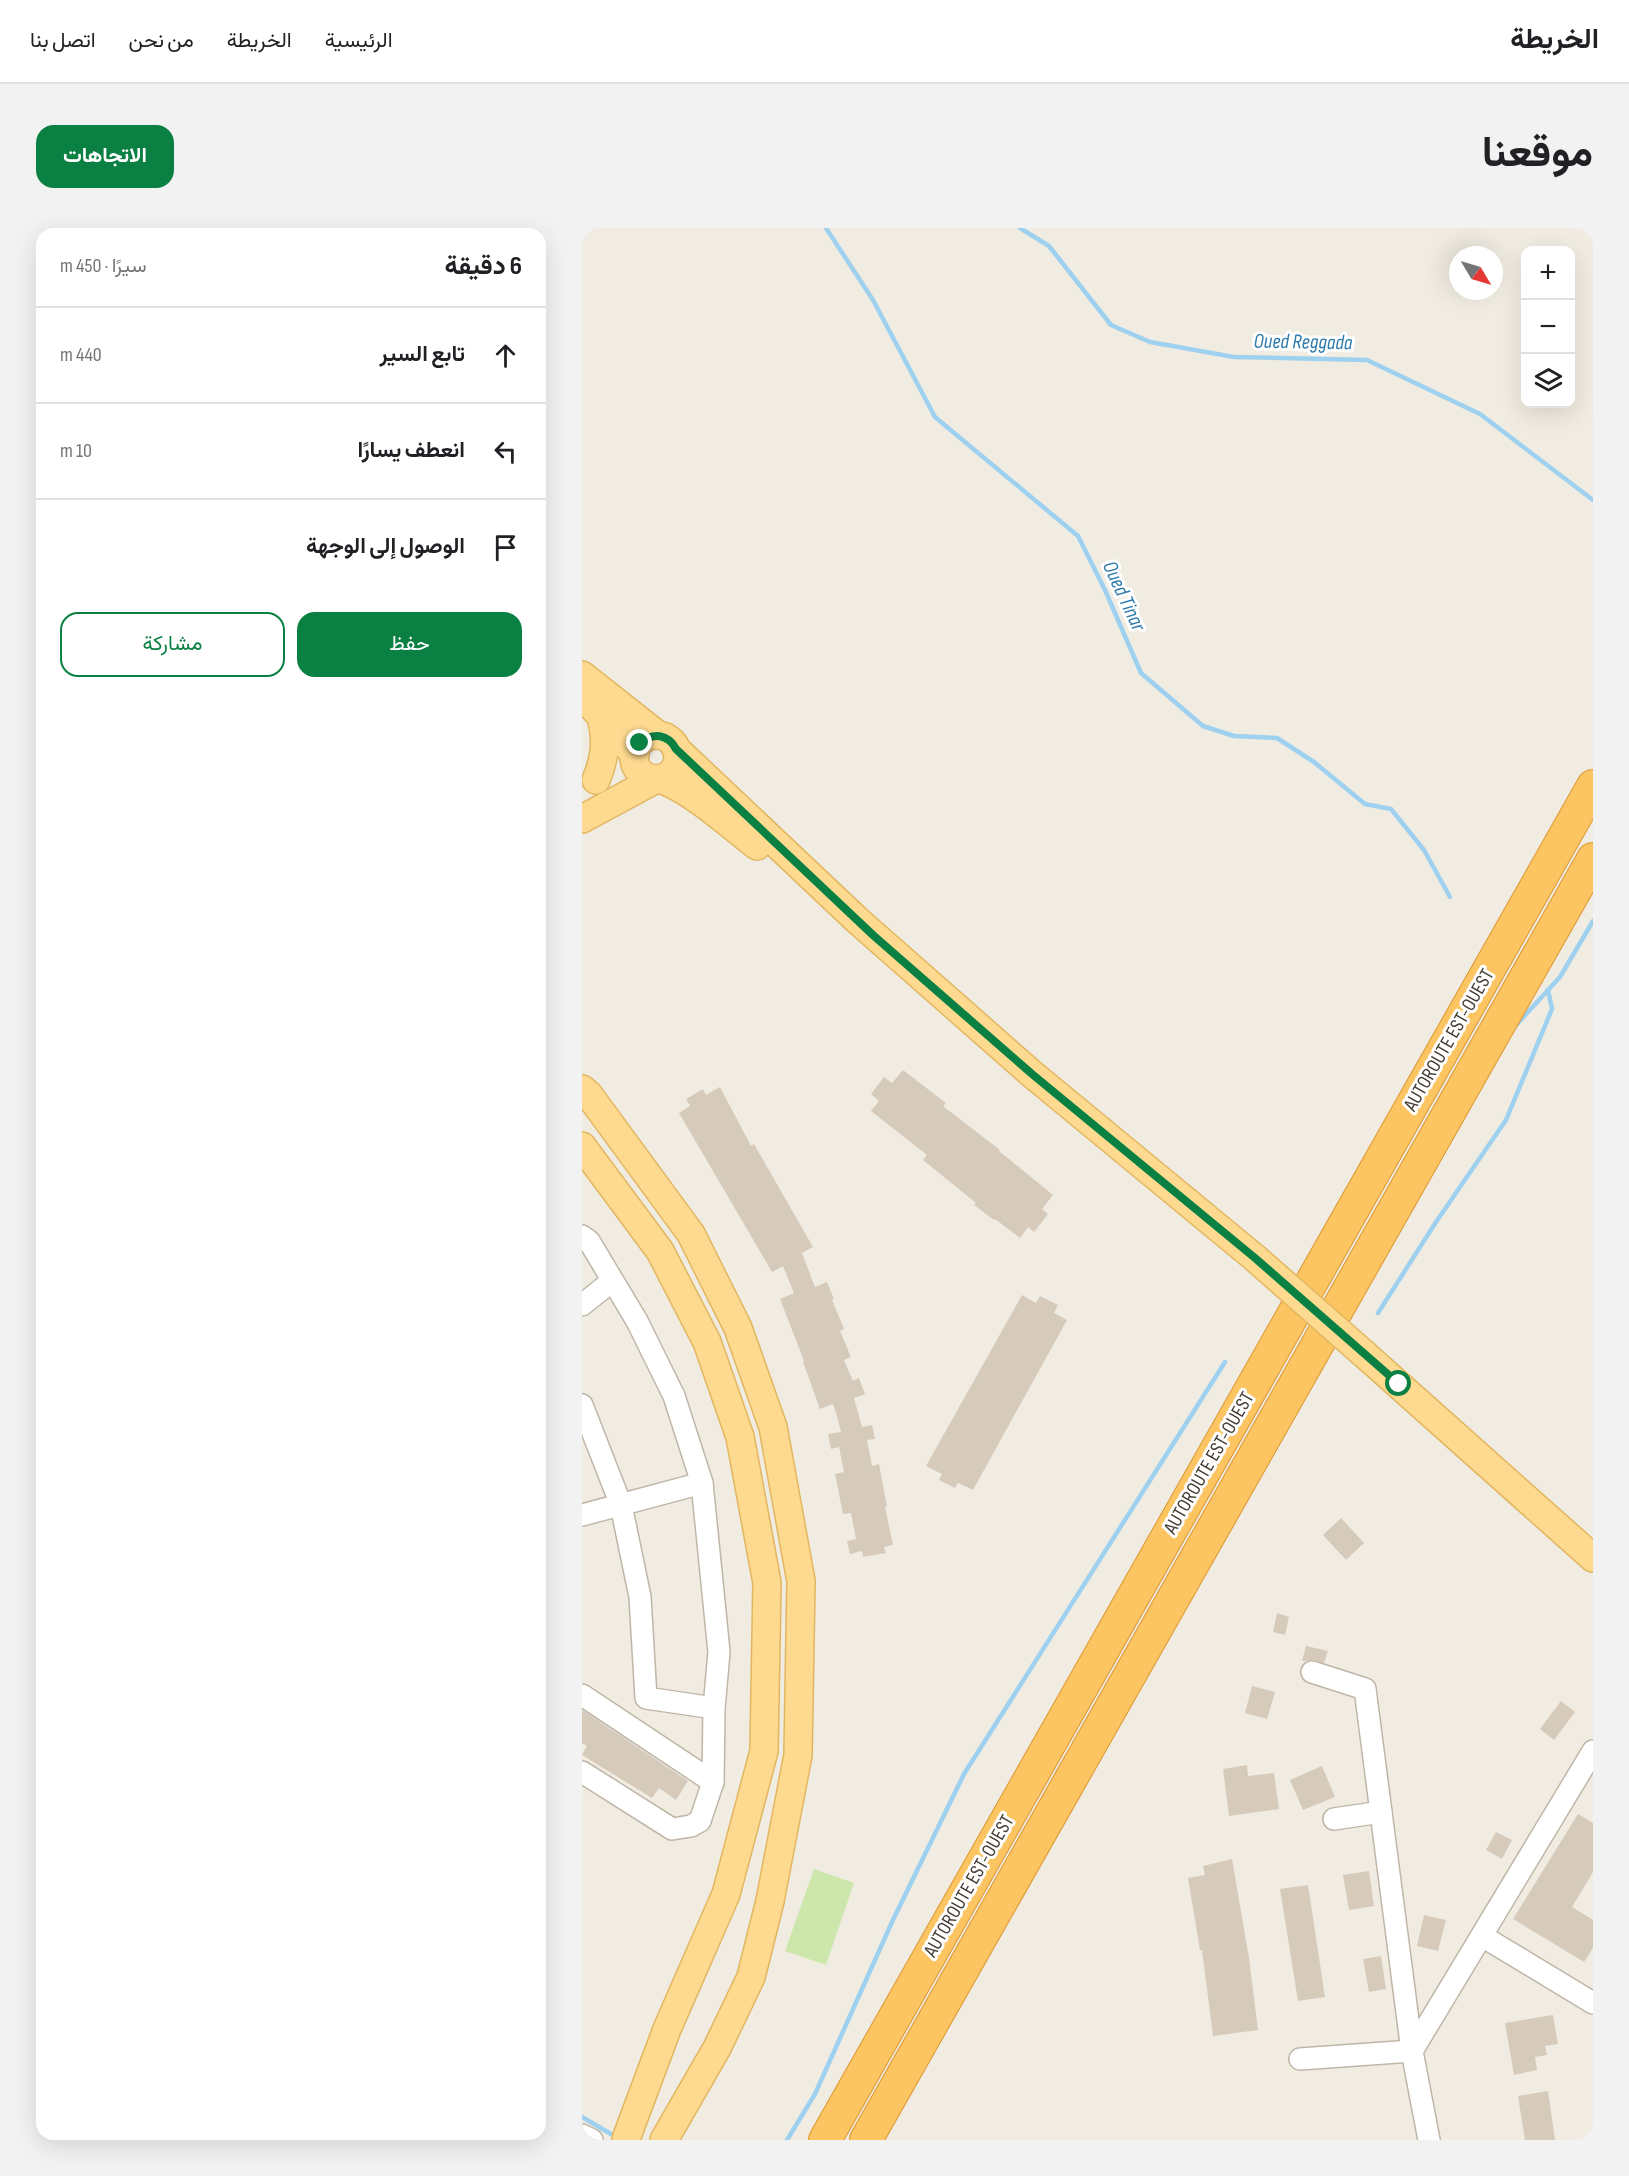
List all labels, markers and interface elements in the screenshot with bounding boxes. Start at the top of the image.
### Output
text: الخريطة [1510,23,1599,56]
text: اتصل بنا [30,28,96,53]
text: من نحن [129,28,194,53]
text: الخريطة [227,28,292,53]
text: الرئيسية [325,28,393,53]
button: الاتجاهات [36,125,174,188]
text: موقعنا [1482,128,1593,179]
north arrow [1449,246,1503,300]
map controls [1521,246,1575,408]
button: + [1521,246,1575,300]
text: 6 دقيقة [444,251,522,282]
text: سيرًا · 450 m [60,254,146,278]
button: − [1521,300,1575,354]
water label: Oued Reggada [1253,329,1353,355]
icon: ahead [489,339,522,372]
text: تابع السير [380,341,465,368]
text: 440 m [60,343,102,367]
button: layers [1521,354,1575,408]
icon: left [489,435,522,468]
text: انعطف يسارًا [357,437,465,464]
text: 10 m [60,439,92,463]
icon: arrive [489,531,522,564]
text: الوصول إلى الوجهة [306,533,465,560]
water label: Oued Tinar [1097,557,1151,636]
button: مشاركة [60,612,285,677]
button: حفظ [297,612,522,677]
route end [626,729,652,755]
street label: AUTOROUTE EST-OUEST [1398,965,1499,1116]
route start [1385,1370,1411,1396]
street label: AUTOROUTE EST-OUEST [1158,1388,1259,1539]
street label: AUTOROUTE EST-OUEST [918,1811,1019,1962]

